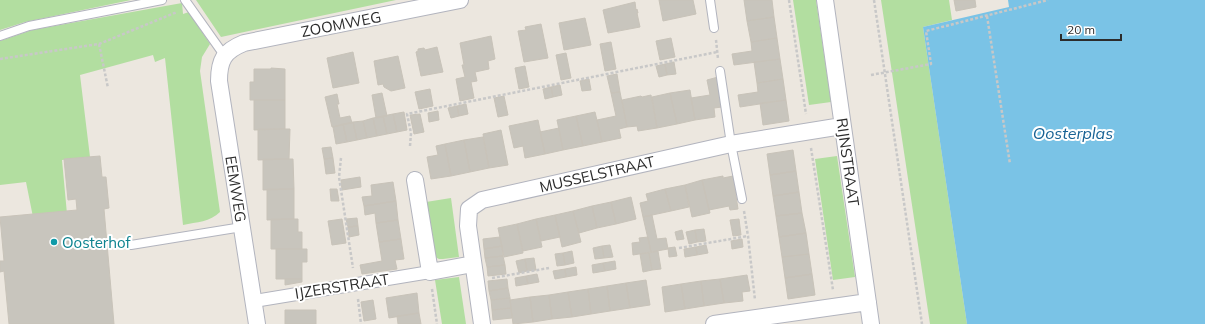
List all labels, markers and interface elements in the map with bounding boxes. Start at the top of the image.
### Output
street label: ZOOMWEG [299,7,383,41]
scale bar [1061,16,1121,42]
text: 20 m [1067,22,1095,37]
street label: RIJNSTRAAT [832,117,864,207]
water label: Oosterplas [1033,123,1113,143]
street label: MUSSELSTRAAT [538,152,656,196]
street label: EEMWEG [221,154,251,224]
place label: Oosterhof [62,233,132,252]
marker: Oosterhof [49,237,59,247]
street label: IJZERSTRAAT [293,269,391,303]

